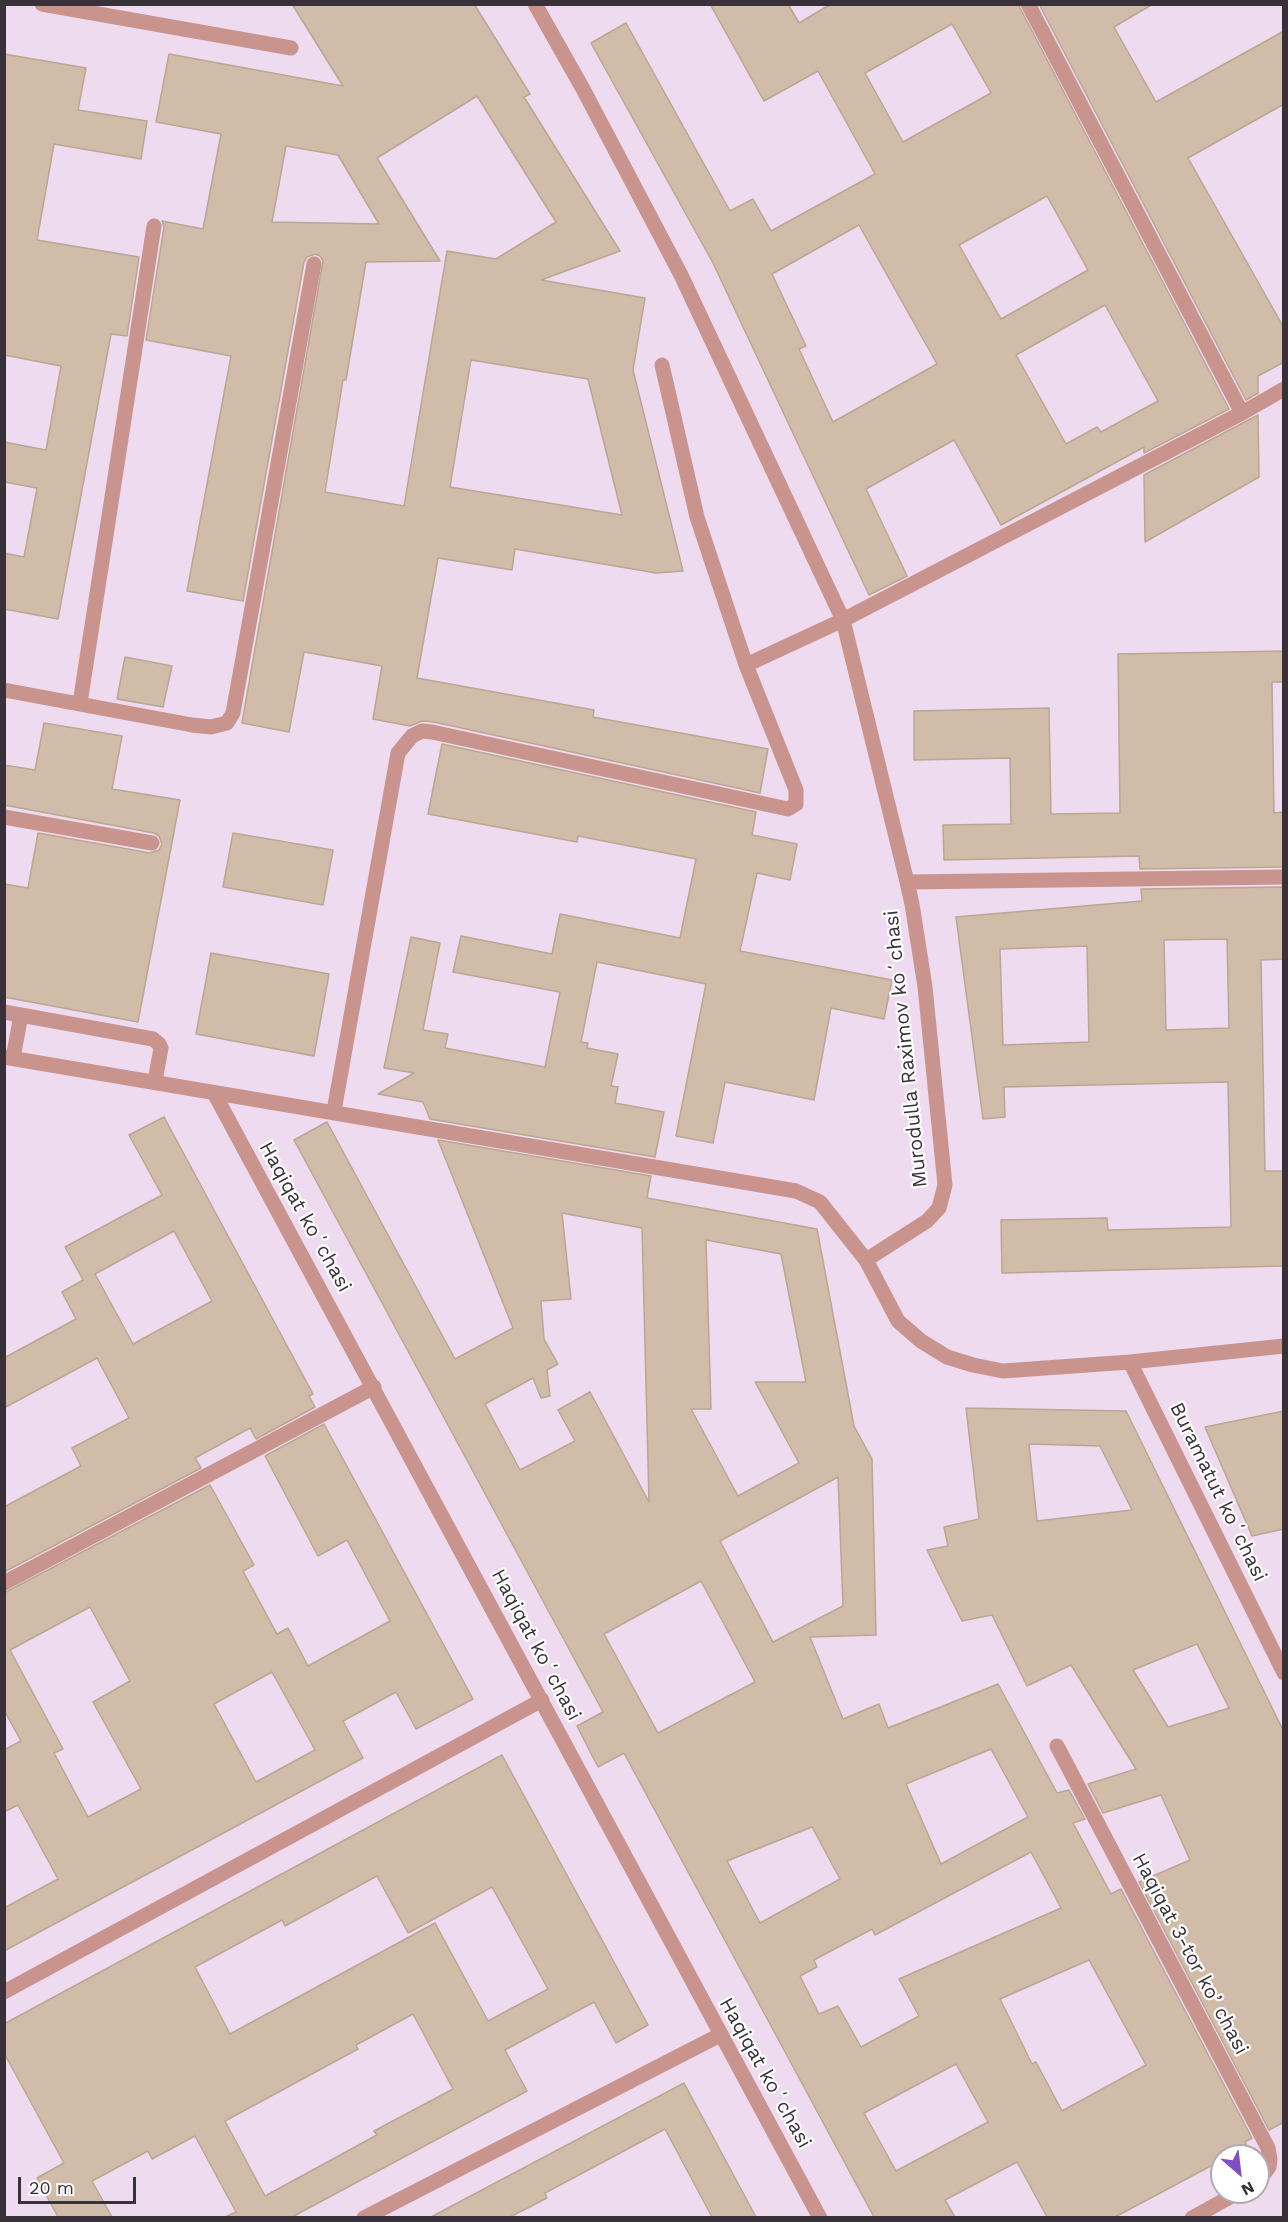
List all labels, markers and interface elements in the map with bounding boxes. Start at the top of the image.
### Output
street label: Murodulla Raximov koʻchasi [879,909,933,1189]
street label: Haqiqat koʻchasi [254,1138,356,1296]
street label: Buramatut koʻchasi [1164,1399,1272,1585]
street label: Haqiqat koʻchasi [486,1565,586,1725]
street label: Haqiqat 3-tor koʼchasi [1127,1849,1253,2059]
street label: Haqiqat koʻchasi [714,1994,816,2152]
north arrow [1210,2144,1270,2204]
scale bar [21,2165,140,2203]
text: 20 m [29,2177,74,2198]
text: N [1238,2177,1257,2200]

